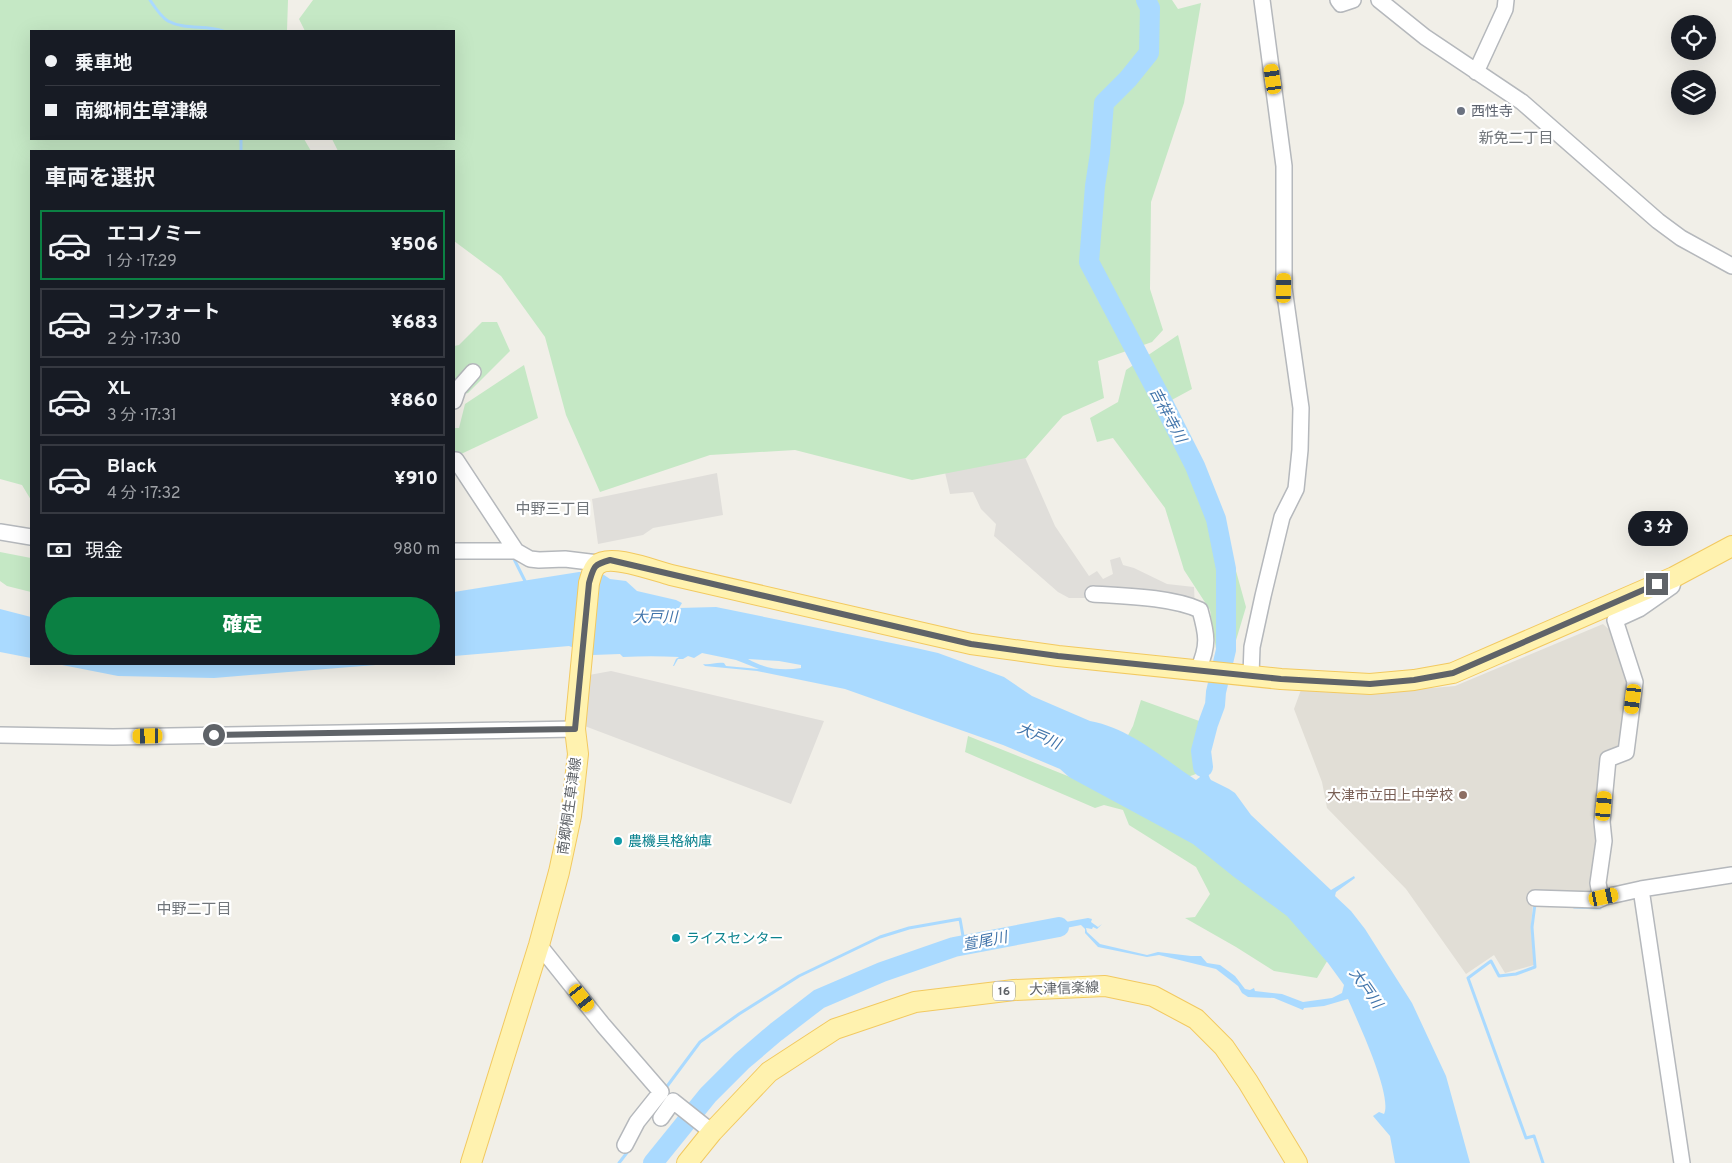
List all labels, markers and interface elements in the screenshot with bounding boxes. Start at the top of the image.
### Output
map controls [1671,15,1716,115]
button: locate [1671,15,1716,60]
text: 乗車地 [75,52,132,76]
car [1263,63,1282,95]
button: layers [1671,70,1716,115]
text: 南郷桐生草津線 [75,100,208,124]
place label: 西性寺 [1471,104,1513,121]
marker: 西性寺 [1455,105,1467,117]
district label: 新免二丁目 [1478,130,1554,149]
text: 車両を選択 [45,166,155,193]
icon: car [47,223,92,268]
text: エコノミー [107,223,202,247]
text: ¥506 [390,233,438,257]
text: 1 分 · 17:29 [107,252,177,272]
car [1276,273,1291,303]
icon: car [47,301,92,346]
text: コンフォート [107,301,220,325]
text: ¥683 [391,311,438,335]
text: 2 分 · 17:30 [107,330,181,350]
text: XL [107,377,130,401]
icon: car [47,379,92,424]
water label: 吉祥寺川 [1144,385,1190,448]
text: ¥860 [390,389,438,413]
text: 3 分 · 17:31 [107,406,177,426]
text: Black [107,455,157,479]
icon: car [47,457,92,502]
text: ¥910 [394,467,438,491]
text: 4 分 · 17:32 [107,484,181,504]
district label: 中野三丁目 [515,501,591,520]
callout: 3 分 [1627,512,1687,546]
text: 3 分 [1643,518,1673,538]
icon: cash [45,536,73,564]
text: 現金 [85,540,123,564]
text: 980 m [393,540,440,560]
route end [1646,573,1668,595]
button: 確定 [45,597,440,655]
water label: 大戸川 [632,609,679,628]
car [1623,683,1642,715]
water label: 大戸川 [1014,720,1065,756]
route start [203,724,225,746]
car [132,728,163,744]
street label: 南郷桐生草津線 [555,757,586,856]
place label: 大津市立田上中学校 [1327,788,1453,805]
marker: 大津市立田上中学校 [1457,789,1469,801]
car [1595,790,1612,822]
place label: 農機具格納庫 [628,833,712,851]
marker: 農機具格納庫 [612,835,624,847]
car [1587,887,1620,907]
district label: 中野二丁目 [156,901,232,920]
water label: 萱尾川 [961,928,1011,956]
place label: ライスセンター [686,931,784,948]
marker: ライスセンター [670,932,682,944]
water label: 大戸川 [1344,965,1387,1014]
street label: 大津信楽線 [1029,980,1099,999]
road number: 16 [993,981,1015,1000]
car [566,982,597,1014]

